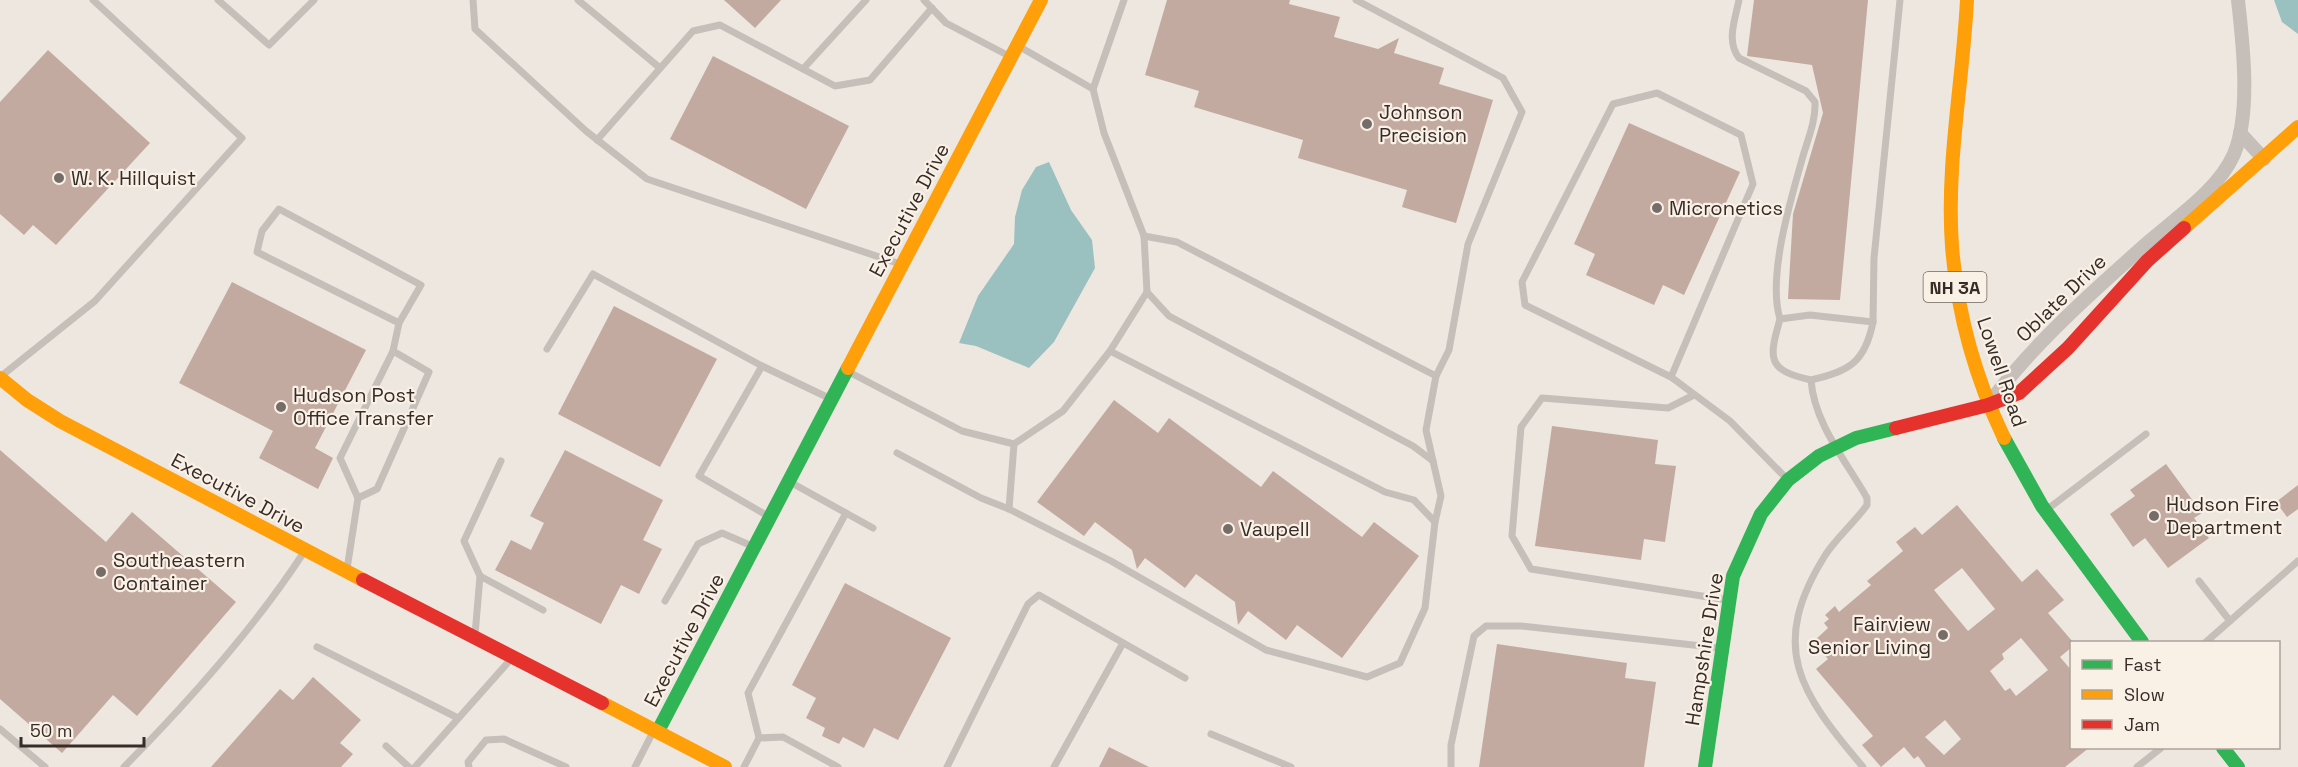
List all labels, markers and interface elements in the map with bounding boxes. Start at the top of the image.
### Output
place label: Johnson Precision [1379,99,1467,148]
marker: Johnson Precision [1360,117,1374,131]
street label: Executive Drive [863,139,955,281]
place label: W. K. Hillquist [71,165,196,191]
marker: W. K. Hillquist [52,171,66,185]
place label: Micronetics [1669,195,1783,221]
marker: Micronetics [1650,201,1664,215]
street label: Oblate Drive [2010,248,2112,348]
road number: NH 3A [1924,272,1986,302]
street label: Lowell Road [1971,314,2033,430]
place label: Hudson Post Office Transfer [293,382,434,431]
marker: Hudson Post Office Transfer [274,400,288,414]
street label: Executive Drive [167,447,309,539]
place label: Hudson Fire Department [2166,491,2282,540]
marker: Hudson Fire Department [2147,509,2161,523]
place label: Vaupell [1240,516,1310,542]
marker: Vaupell [1221,522,1235,536]
place label: Southeastern Container [113,547,245,596]
marker: Southeastern Container [94,565,108,579]
street label: Executive Drive [638,569,730,711]
street label: Hampshire Drive [1679,571,1729,727]
place label: Fairview Senior Living [1808,611,1931,660]
marker: Fairview Senior Living [1936,628,1950,642]
legend [2070,641,2280,749]
text: Fast [2124,653,2161,676]
text: Slow [2124,683,2165,706]
scale bar [21,710,144,748]
text: Jam [2124,713,2160,736]
text: 50 m [30,719,72,742]

